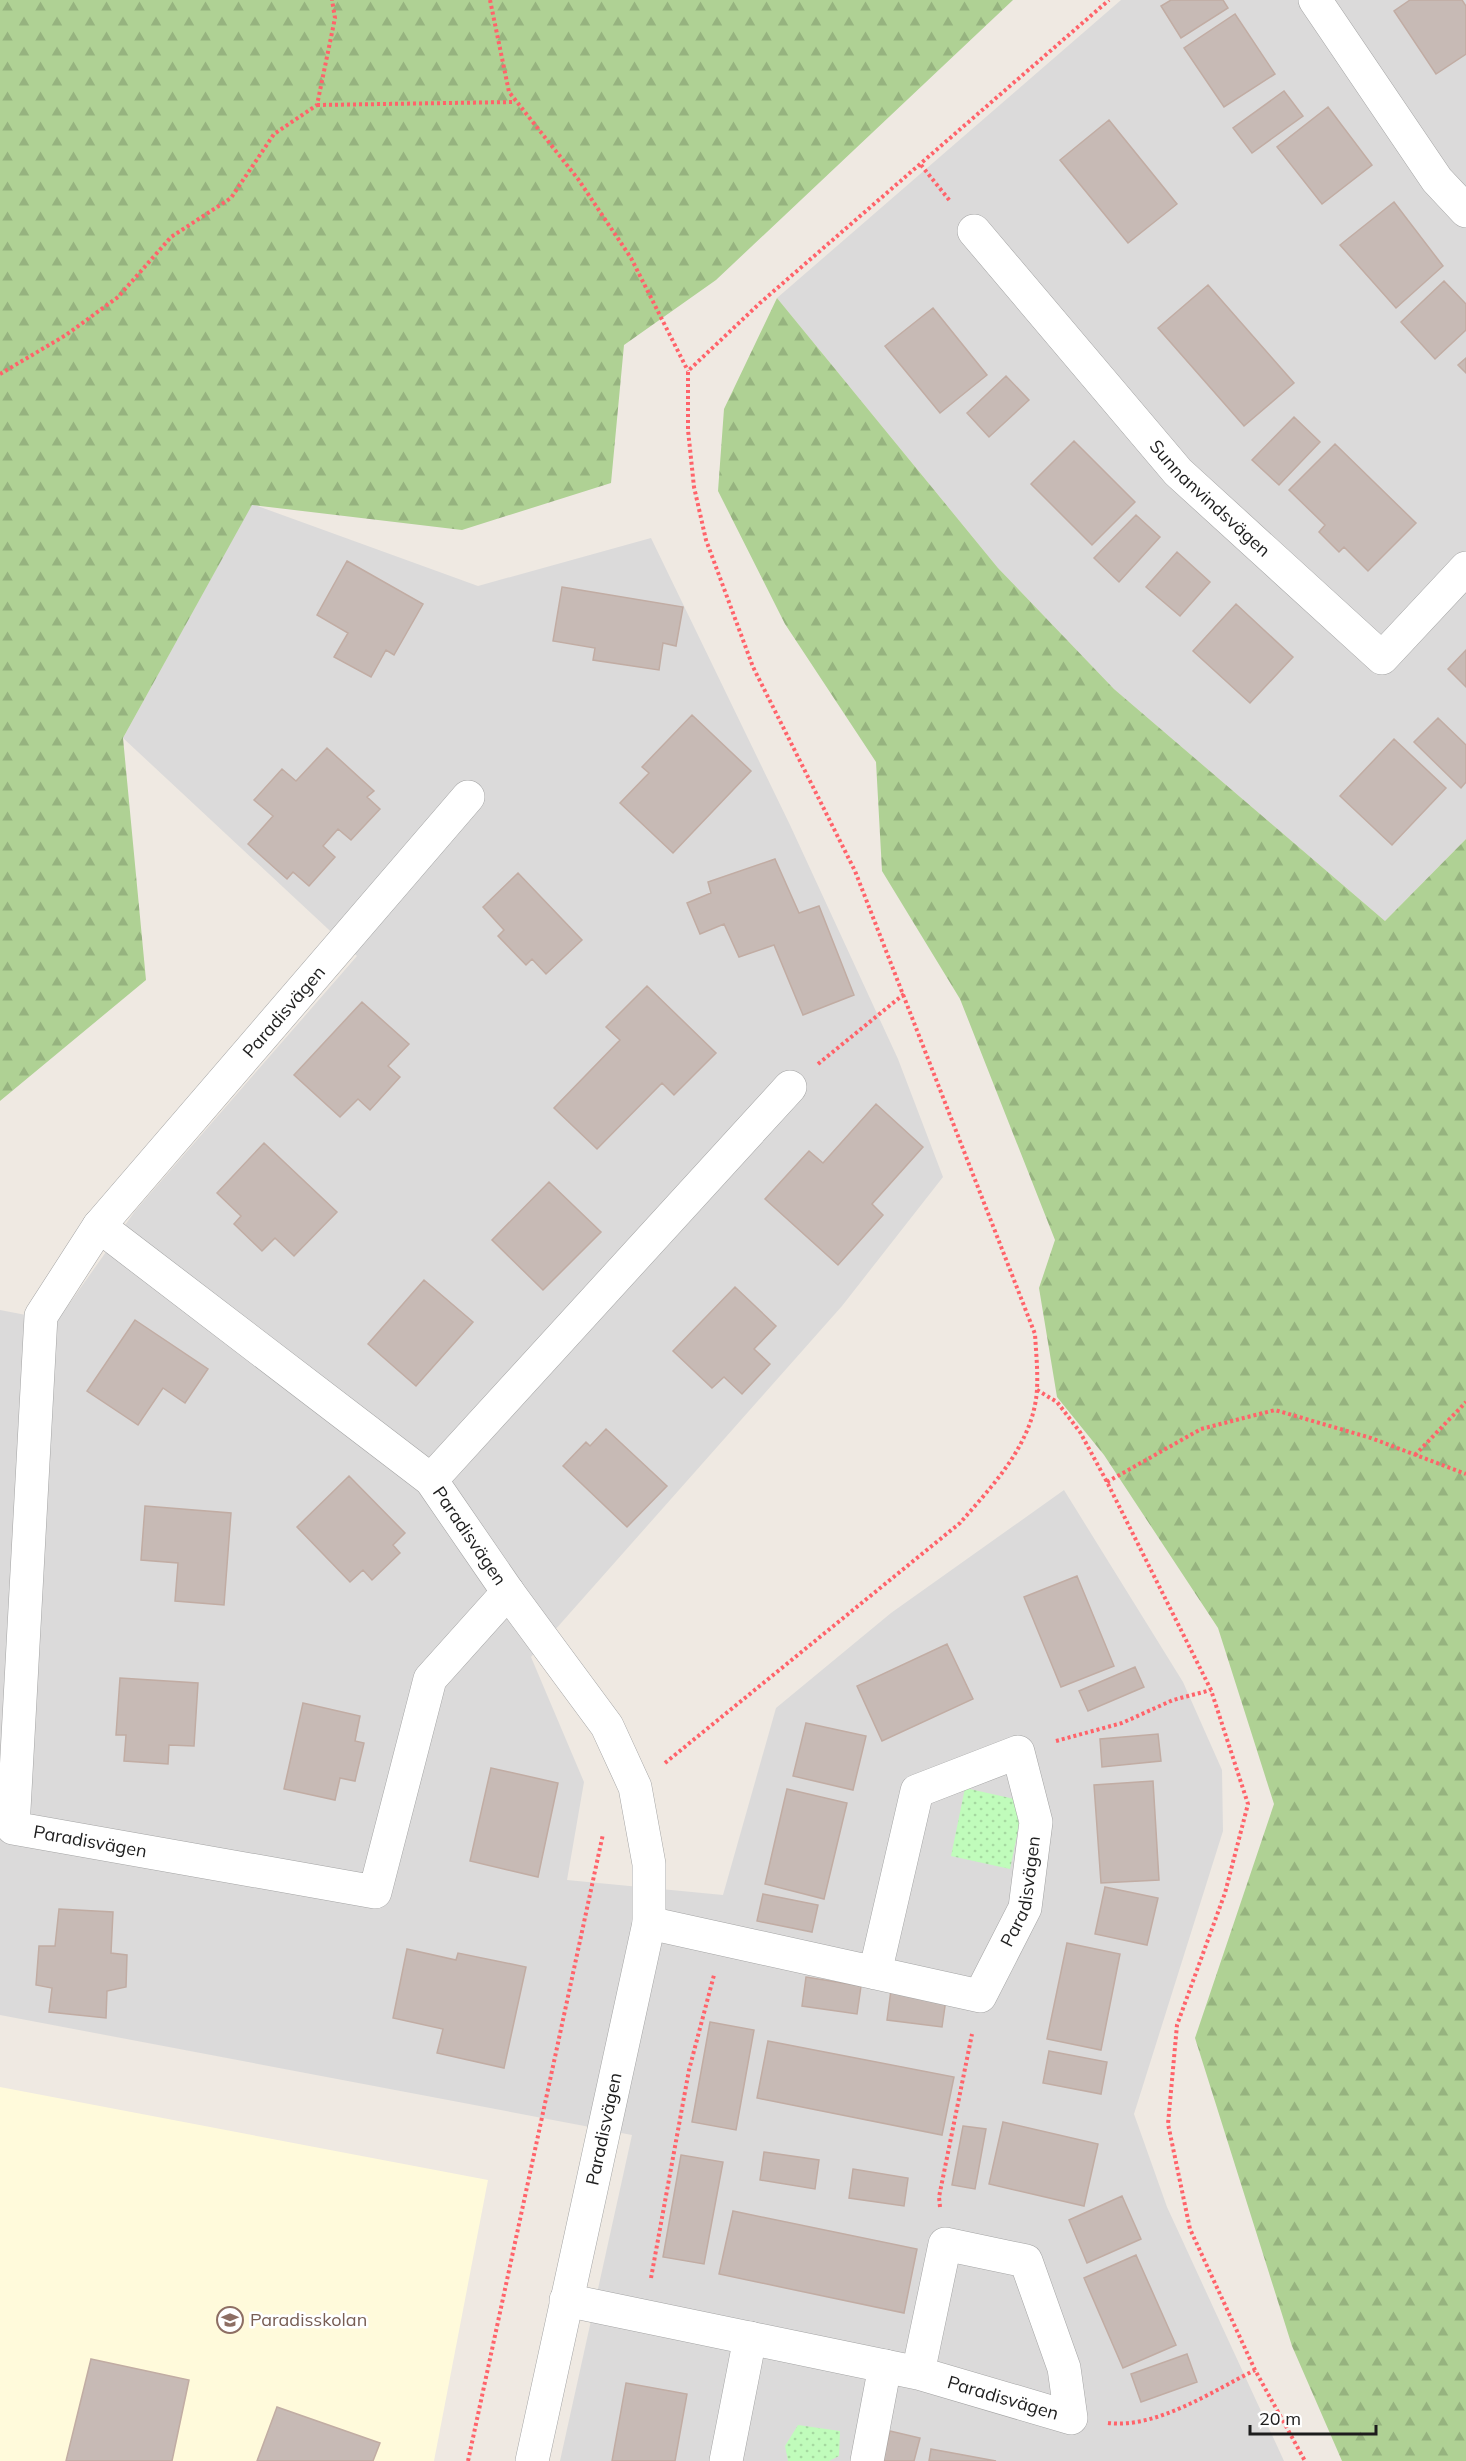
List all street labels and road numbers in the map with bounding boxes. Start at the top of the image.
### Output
street label: Sunnanvindsvägen [1145,435,1276,562]
street label: Paradisvägen [237,961,330,1063]
street label: Paradisvägen [428,1482,512,1590]
street label: Paradisvägen [32,1820,149,1862]
street label: Paradisvägen [995,1834,1045,1951]
street label: Paradisvägen [580,2070,627,2187]
street label: Paradisvägen [945,2370,1061,2425]

